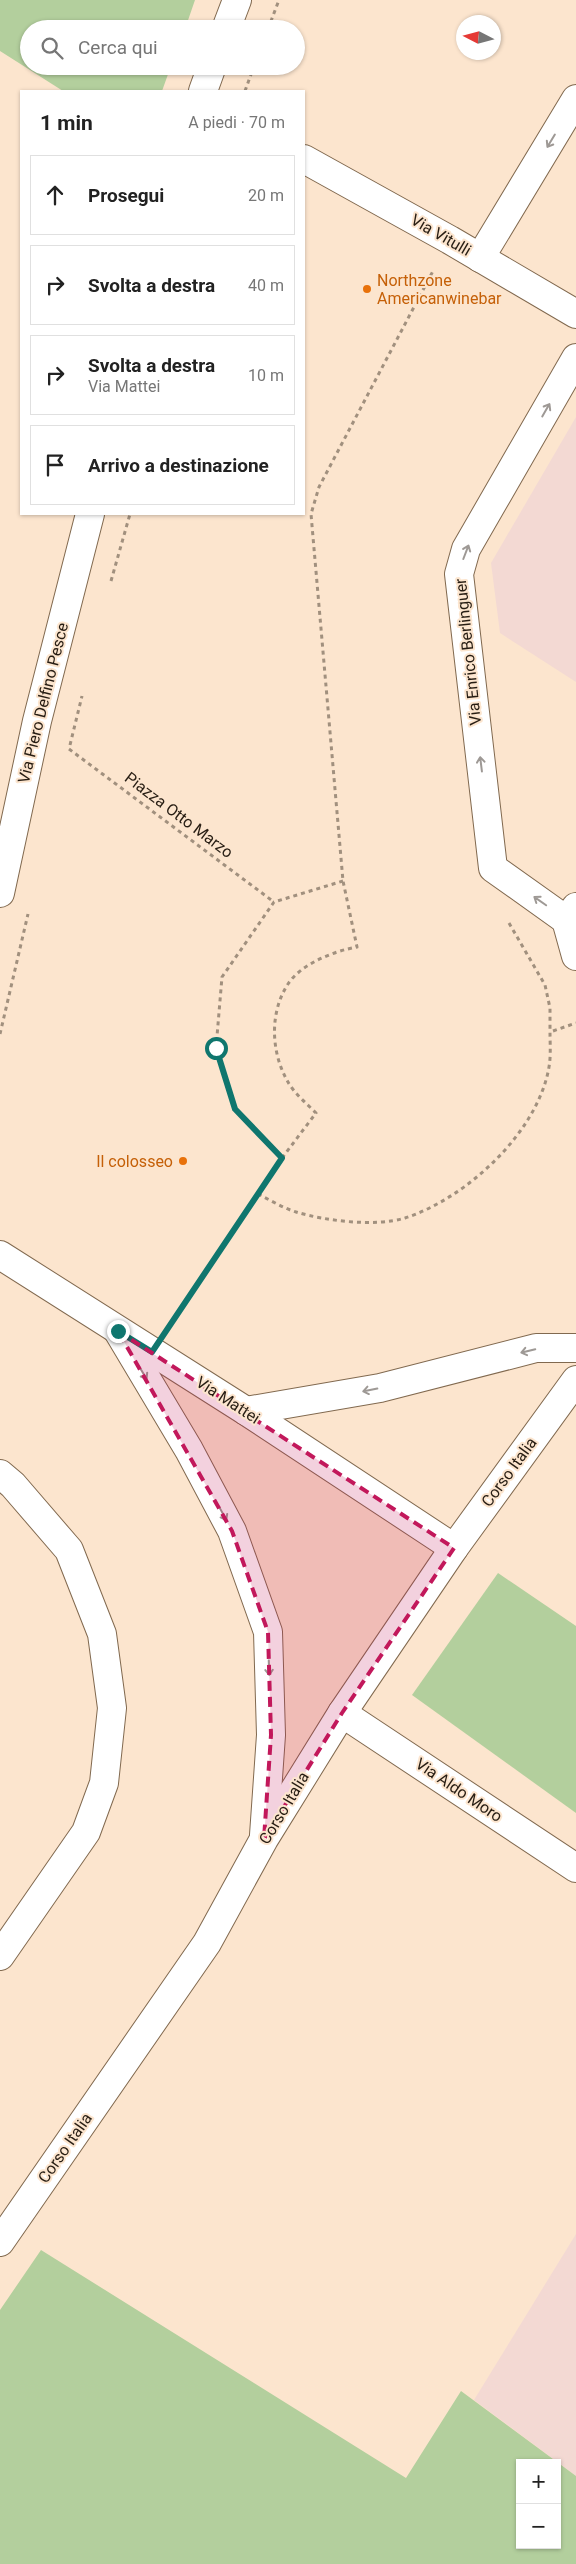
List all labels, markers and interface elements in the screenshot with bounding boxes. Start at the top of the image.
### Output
north arrow [456,15,501,60]
search box [20,20,305,75]
icon: search [38,34,66,62]
text: Cerca qui [78,36,158,59]
text: 1 min [40,111,93,135]
text: A piedi · 70 m [188,113,285,132]
one-way arrow [545,133,555,147]
icon: ahead [41,181,69,209]
text: Prosegui [88,184,164,207]
text: 20 m [248,186,284,205]
street label: Via Vitulli [407,210,475,260]
icon: right [41,271,69,299]
place label: Northzone Americanwinebar [377,271,502,308]
text: Svolta a destra [88,274,215,297]
text: 40 m [248,276,284,295]
marker: Northzone Americanwinebar [361,283,373,295]
text: Svolta a destra [88,354,215,377]
icon: right [41,361,69,389]
text: 10 m [248,366,284,385]
text: Via Mattei [88,377,160,396]
one-way arrow [541,404,551,418]
icon: arrive [41,451,69,479]
text: Arrivo a destinazione [88,454,269,477]
one-way arrow [462,545,471,560]
street label: Via Enrico Berlinguer [451,577,485,726]
street label: Via Piero Delfino Pesce [14,621,72,785]
one-way arrow [476,757,486,773]
street label: Piazza Otto Marzo [121,768,237,862]
one-way arrow [534,896,547,907]
route start [205,1037,228,1060]
place label: Il colosseo [96,1152,173,1171]
marker: Il colosseo [177,1155,189,1167]
route end [107,1320,130,1343]
one-way arrow [520,1346,536,1356]
one-way arrow [139,1365,149,1379]
street label: Via Mattei [193,1372,263,1428]
one-way arrow [362,1385,378,1395]
street label: Corso Italia [477,1434,541,1510]
one-way arrow [219,1506,228,1521]
one-way arrow [264,1660,273,1676]
street label: Via Aldo Moro [412,1754,506,1826]
street label: Corso Italia [255,1768,313,1848]
street label: Corso Italia [34,2109,96,2187]
map controls [516,2459,561,2549]
button: + [516,2459,561,2504]
button: − [516,2504,561,2549]

